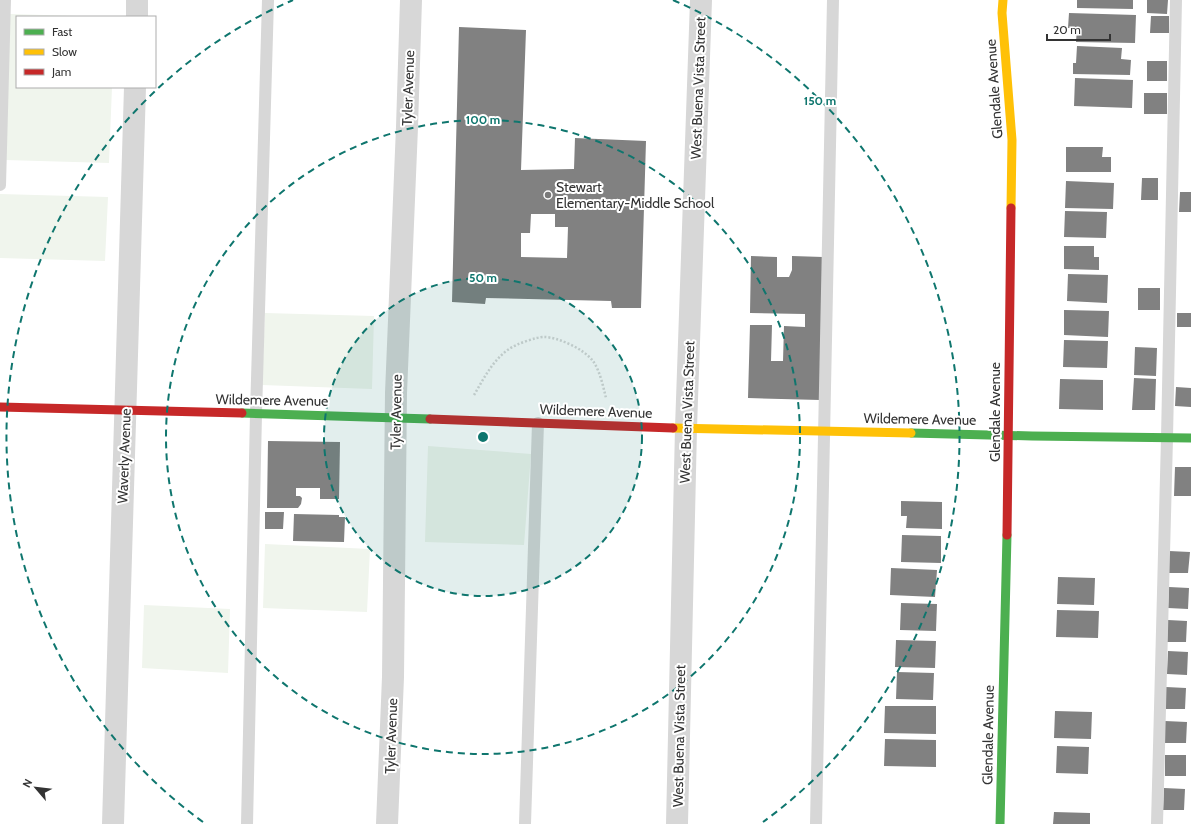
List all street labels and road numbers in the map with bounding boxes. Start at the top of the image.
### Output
street label: West Buena Vista Street [687,16,709,160]
street label: Glendale Avenue [982,38,1006,140]
street label: Tyler Avenue [398,50,418,126]
street label: West Buena Vista Street [676,340,698,484]
street label: Glendale Avenue [986,362,1004,462]
street label: Tyler Avenue [386,374,406,450]
street label: Wildemere Avenue [215,390,329,410]
street label: Wildemere Avenue [539,400,653,422]
street label: Waverly Avenue [113,408,135,504]
street label: Wildemere Avenue [863,409,977,429]
street label: West Buena Vista Street [669,664,689,807]
street label: Glendale Avenue [978,685,998,785]
street label: Tyler Avenue [381,698,401,774]

